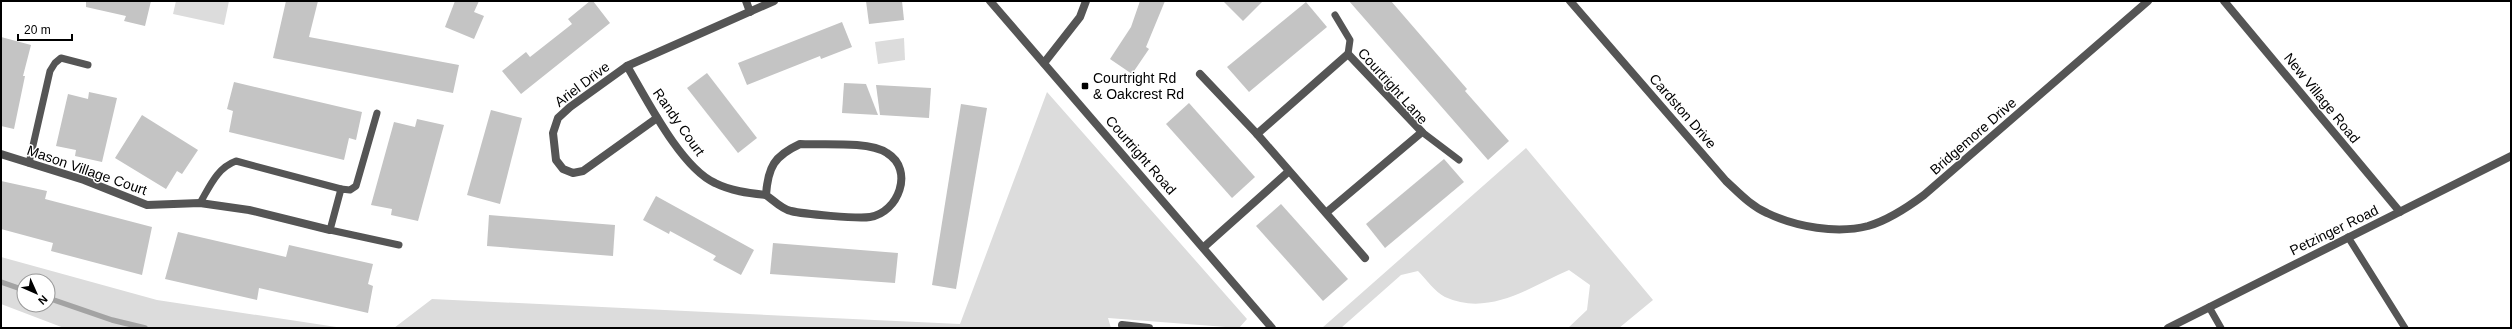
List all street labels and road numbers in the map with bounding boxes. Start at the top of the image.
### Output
street label: Courtright Lane [1355,45,1431,127]
street label: New Village Road [2281,50,2363,146]
street label: Ariel Drive [551,58,613,110]
street label: Cardston Drive [1646,71,1720,152]
street label: Randy Court [650,85,708,159]
street label: Bridgemore Drive [1927,94,2020,178]
street label: Courtright Road [1103,112,1179,198]
street label: Mason Village Court [25,142,149,198]
street label: Petzinger Road [2287,202,2381,258]

